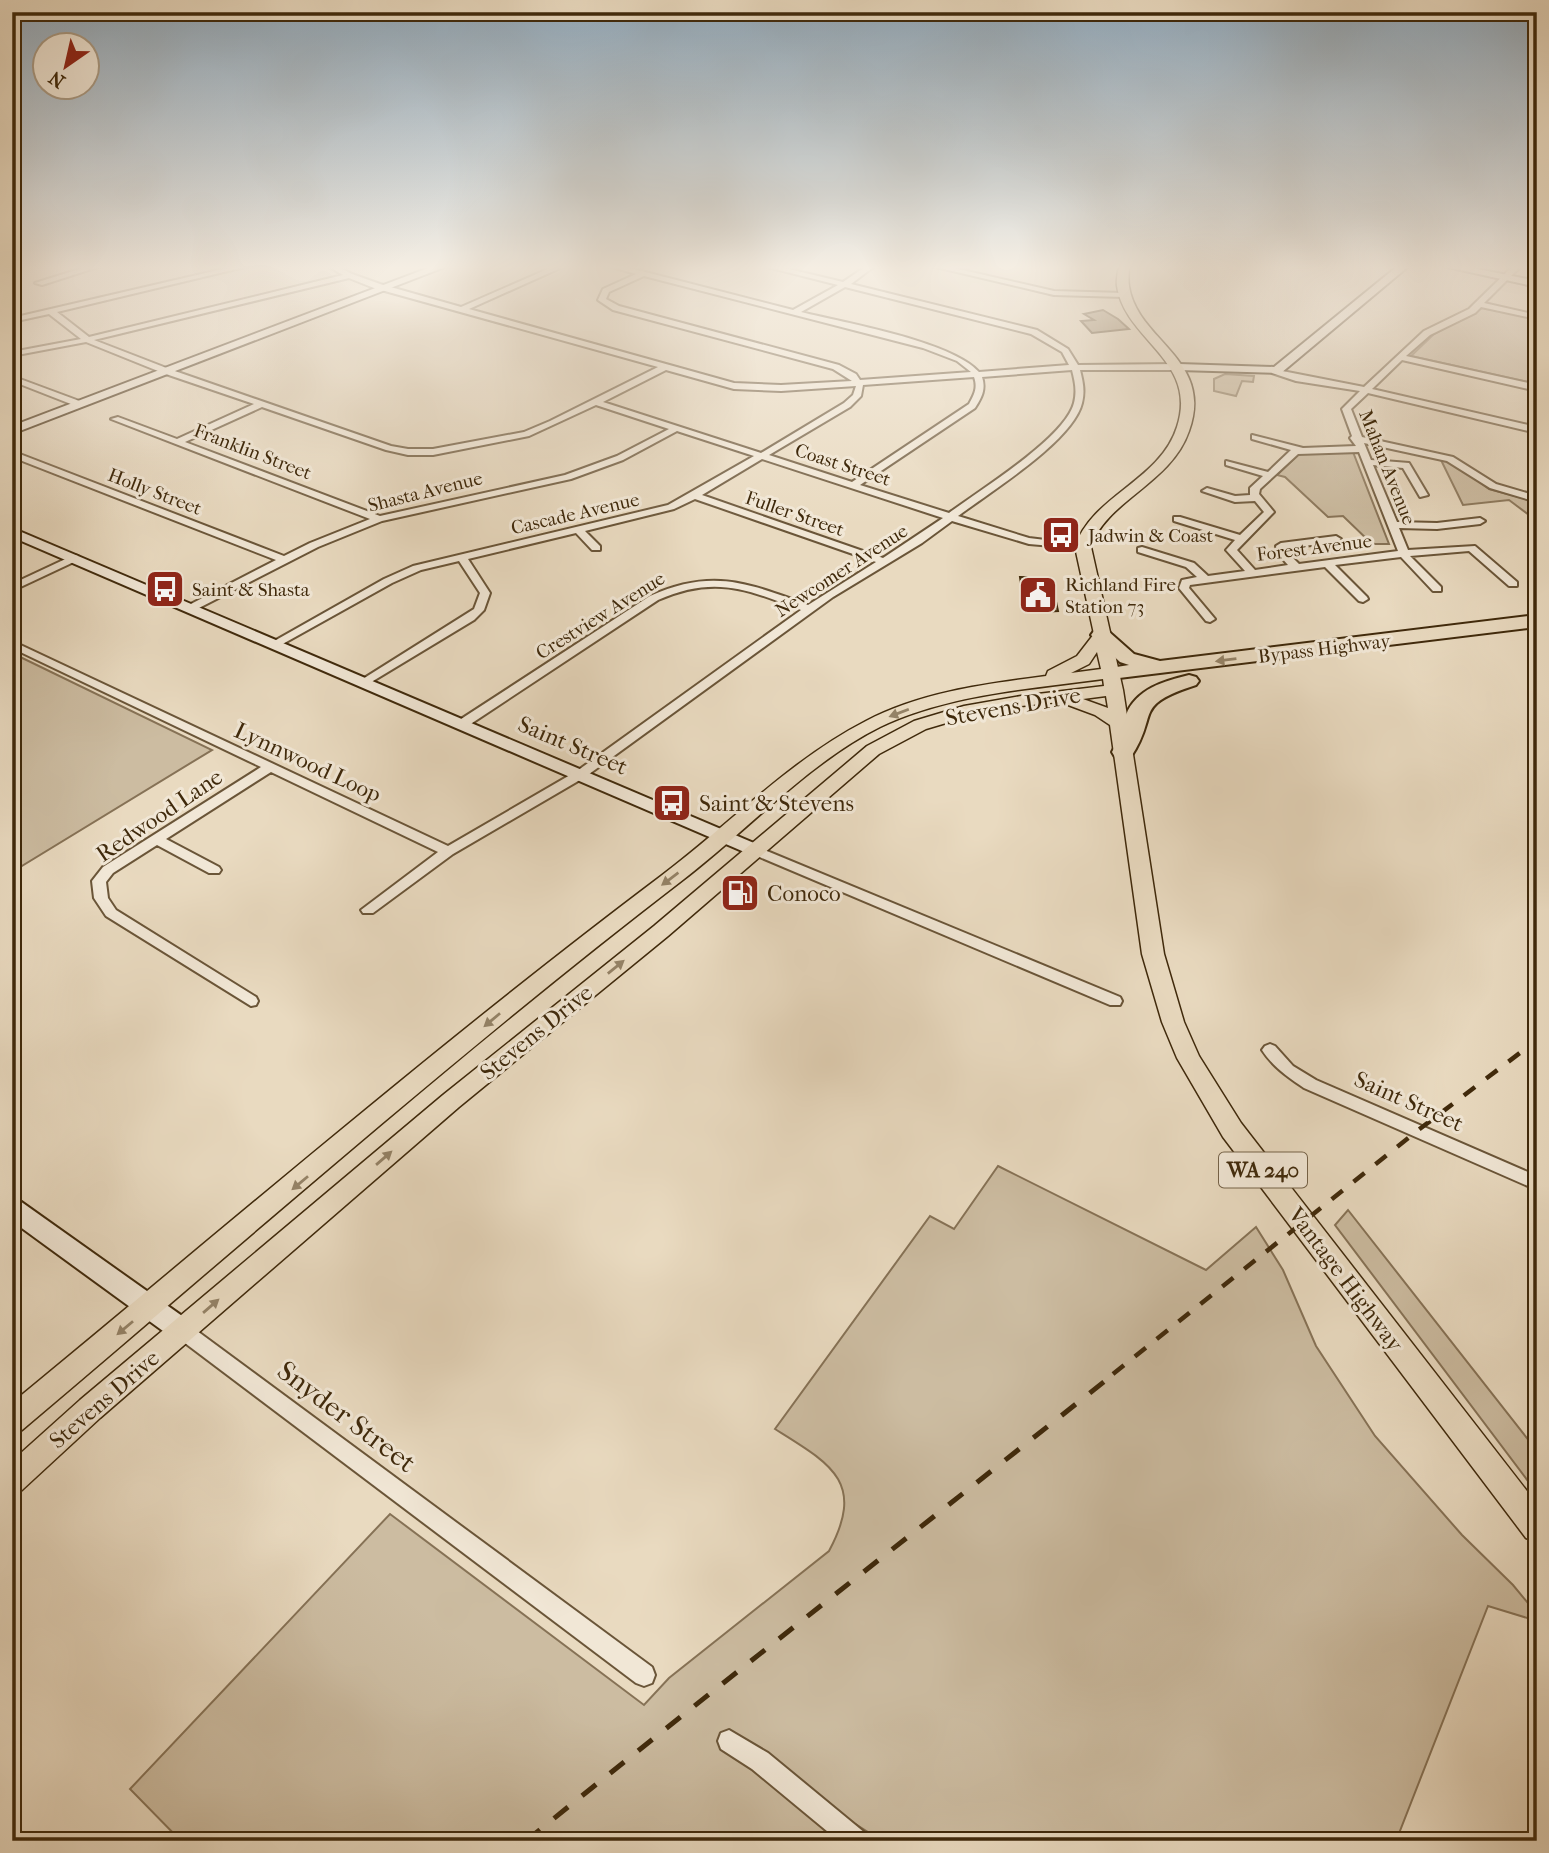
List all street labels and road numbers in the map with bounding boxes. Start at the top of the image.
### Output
street label: Mahan Avenue [1354,407,1420,528]
street label: Franklin Street [191,419,315,484]
street label: Coast Street [792,439,893,491]
street label: Holly Street [105,464,205,520]
street label: Shasta Avenue [366,467,485,517]
street label: Fuller Street [742,487,847,541]
street label: Cascade Avenue [509,489,641,539]
street label: Newcomer Avenue [771,520,912,622]
street label: Forest Avenue [1255,530,1373,566]
street label: Crestview Avenue [532,567,669,664]
street label: Bypass Highway [1257,630,1392,668]
street label: Stevens Drive [943,681,1083,732]
street label: Saint Street [514,710,632,781]
street label: Lynnwood Loop [230,717,386,808]
street label: Redwood Lane [91,763,228,868]
street label: Stevens Drive [475,979,598,1086]
street label: Saint Street [1350,1065,1467,1137]
road number: WA 240 [1219,1152,1307,1188]
street label: Vantage Highway [1282,1201,1409,1357]
street label: Stevens Drive [44,1344,165,1454]
street label: Snyder Street [271,1354,422,1479]

